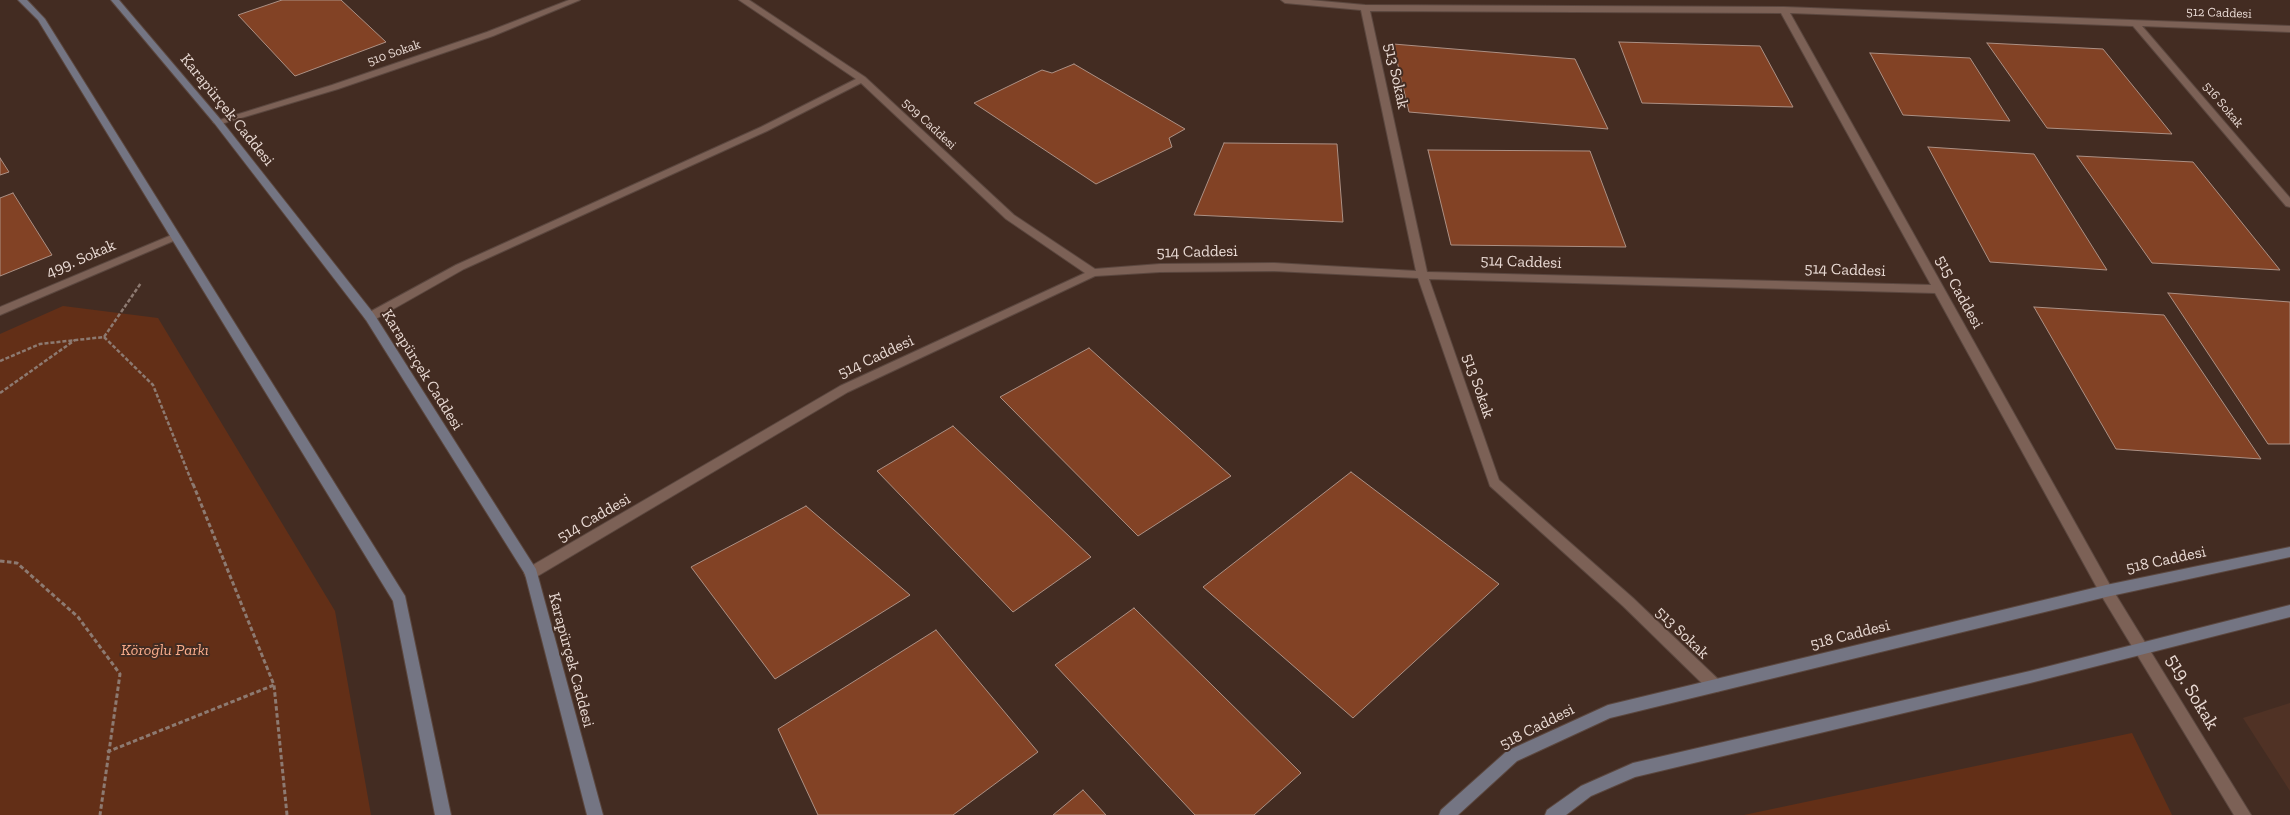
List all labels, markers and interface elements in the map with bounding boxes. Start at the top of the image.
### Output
street label: 512 Caddesi [2186,4,2252,22]
street label: 510 Sokak [365,37,423,69]
street label: 513 Sokak [1380,41,1412,111]
street label: Karapürçek Caddesi [176,50,278,170]
street label: 516 Sokak [2199,79,2247,131]
street label: 509 Caddesi [899,95,959,153]
street label: 499. Sokak [43,236,119,282]
street label: 514 Caddesi [1156,242,1238,262]
street label: 514 Caddesi [1480,251,1562,273]
street label: 515 Caddesi [1931,252,1987,332]
street label: 514 Caddesi [1804,259,1886,281]
street label: Karapürçek Caddesi [377,306,467,434]
street label: 514 Caddesi [835,331,917,383]
street label: 513 Sokak [1458,351,1498,421]
street label: 514 Caddesi [554,489,634,547]
street label: 518 Caddesi [2124,542,2208,578]
street label: Karapürçek Caddesi [544,591,598,729]
street label: 513 Sokak [1651,603,1713,663]
street label: 518 Caddesi [1808,616,1892,654]
park label: Köroğlu Parkı [121,640,209,660]
street label: 519. Sokak [2161,650,2223,734]
street label: 518 Caddesi [1496,700,1578,754]

